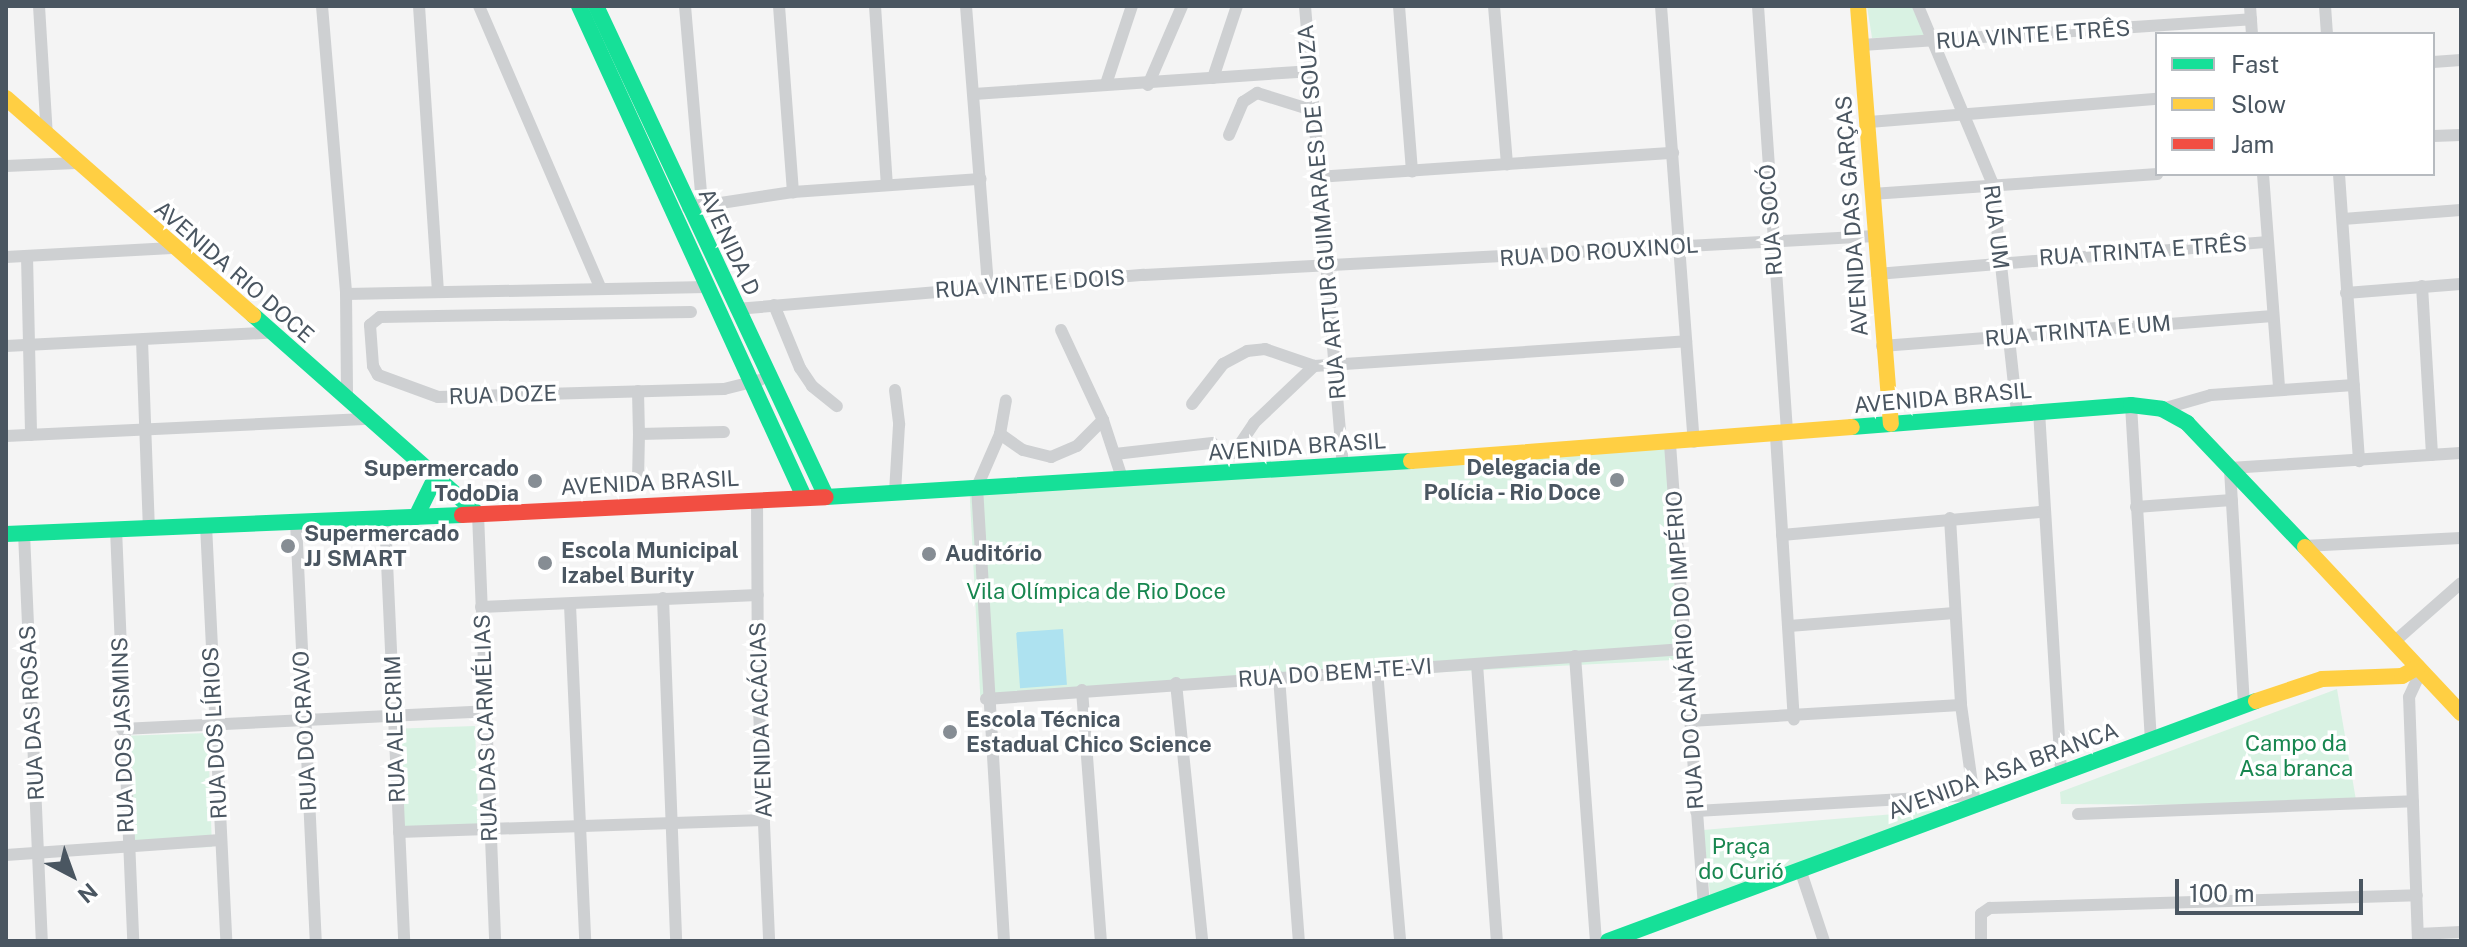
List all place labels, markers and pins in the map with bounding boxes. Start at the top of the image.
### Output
place label: Delegacia de Polícia - Rio Doce [1421,454,1601,506]
place label: Supermercado TodoDia [364,455,519,506]
marker: Delegacia de Polícia - Rio Doce [1608,471,1626,489]
marker: Supermercado TodoDia [526,472,544,490]
place label: Supermercado JJ SMART [304,520,459,572]
marker: Supermercado JJ SMART [279,537,297,555]
place label: Escola Municipal Izabel Burity [561,537,739,588]
place label: Auditório [945,541,1042,567]
marker: Auditório [920,545,938,563]
marker: Escola Municipal Izabel Burity [536,554,554,572]
place label: Escola Técnica Estadual Chico Science [966,706,1212,758]
marker: Escola Técnica Estadual Chico Science [941,723,959,741]

